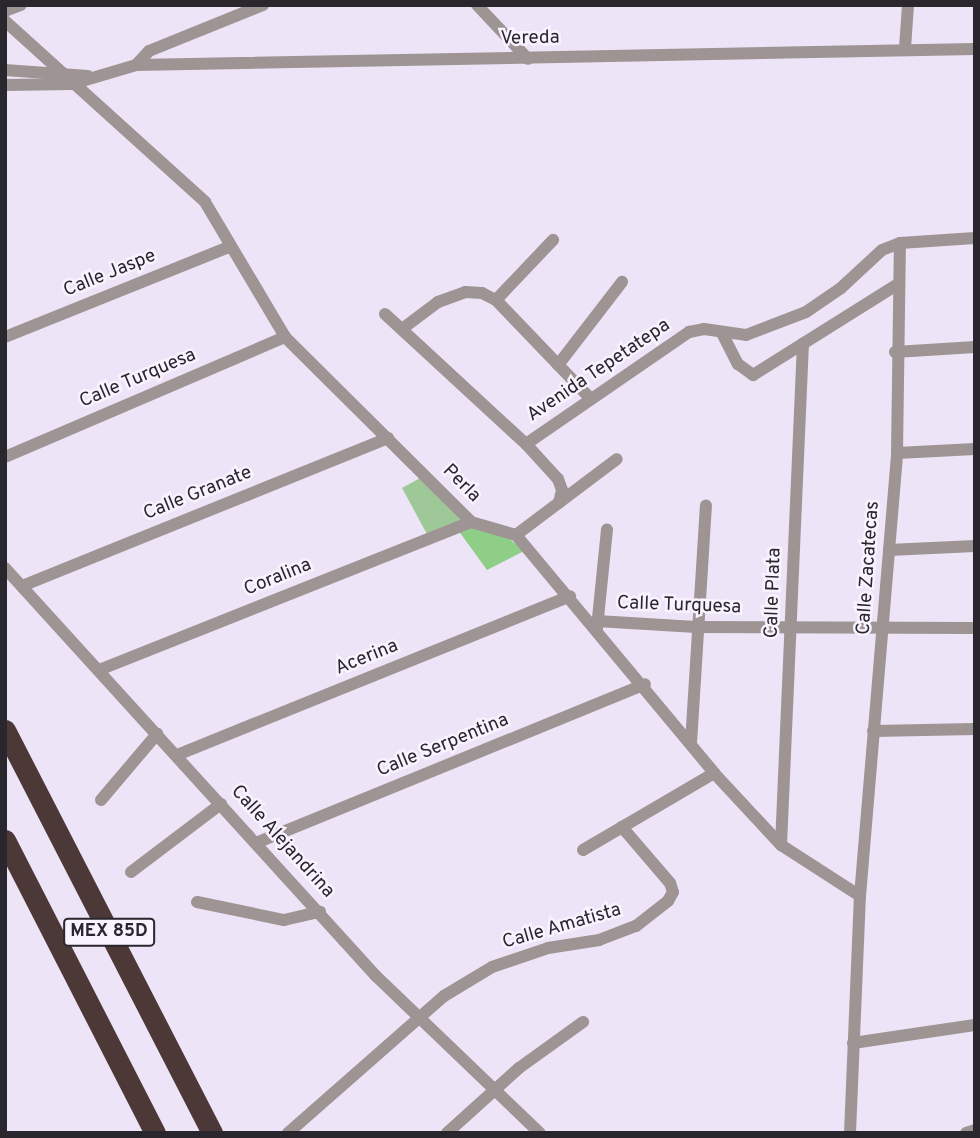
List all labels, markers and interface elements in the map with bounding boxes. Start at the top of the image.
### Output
street label: Vereda [500,27,560,51]
street label: Calle Jaspe [61,245,159,303]
street label: Avenida Tepetatepa [523,314,675,428]
street label: Calle Turquesa [76,344,200,414]
street label: Perla [437,460,485,508]
street label: Calle Granate [140,462,256,526]
street label: Calle Zacatecas [853,500,885,636]
street label: Calle Plata [761,547,787,639]
street label: Coralina [241,554,315,602]
street label: Calle Turquesa [616,592,742,620]
street label: Acerina [332,635,402,681]
street label: Calle Serpentina [374,709,512,783]
street label: Calle Alejandrina [225,781,339,903]
street label: Calle Amatista [500,899,624,955]
road number: MEX 85D [62,917,156,946]

